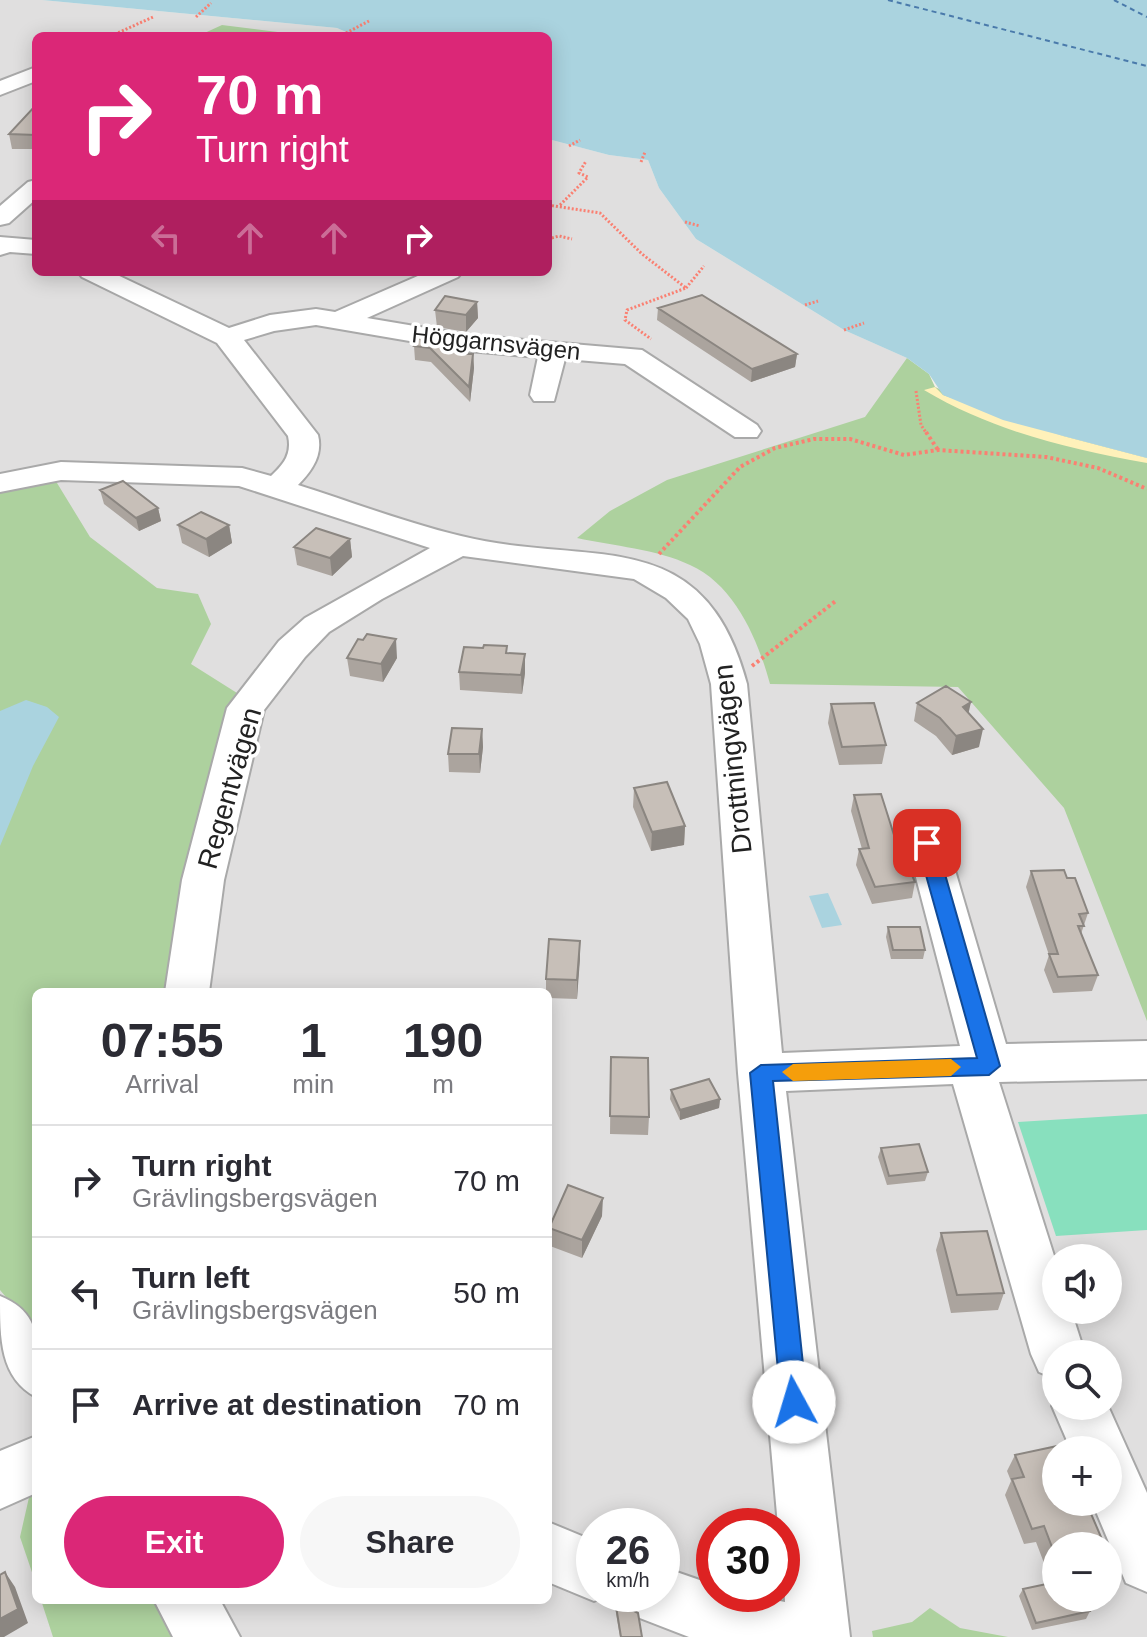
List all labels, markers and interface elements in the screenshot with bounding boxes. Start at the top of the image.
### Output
text: 70 m [196,63,324,126]
icon: right [64,64,168,168]
text: Turn right [196,129,349,170]
icon: left [144,216,188,260]
icon: ahead [228,216,272,260]
icon: ahead [312,216,356,260]
icon: right [396,216,440,260]
street label: Höggarnsvägen [410,320,582,365]
street label: Drottningvägen [707,663,758,855]
street label: Regentvägen [192,704,267,872]
pin [893,809,961,877]
icon: arrive [905,821,949,865]
text: 07:55 [101,1014,224,1067]
text: 1 [300,1014,327,1067]
text: 190 [403,1014,483,1067]
text: Arrival [125,1069,199,1099]
text: min [292,1069,334,1099]
text: m [432,1069,454,1099]
text: Turn right [132,1149,271,1182]
icon: right [64,1159,108,1203]
text: 70 m [453,1164,520,1197]
text: Grävlingsbergsvägen [132,1183,378,1213]
map controls [1042,1244,1122,1612]
button: sound [1042,1244,1122,1324]
text: Turn left [132,1261,250,1294]
icon: left [64,1271,108,1315]
text: 50 m [453,1276,520,1309]
text: Grävlingsbergsvägen [132,1295,378,1325]
button: search [1042,1340,1122,1420]
position arrow [752,1360,836,1444]
icon: arrive [64,1383,108,1427]
text: Arrive at destination [132,1388,422,1421]
text: 70 m [453,1388,520,1421]
button: + [1042,1436,1122,1516]
button: Exit [64,1496,284,1588]
button: Share [300,1496,520,1588]
speed limit sign: 30 [696,1508,800,1612]
text: 26 [606,1528,650,1572]
button: − [1042,1532,1122,1612]
text: km/h [606,1569,650,1591]

